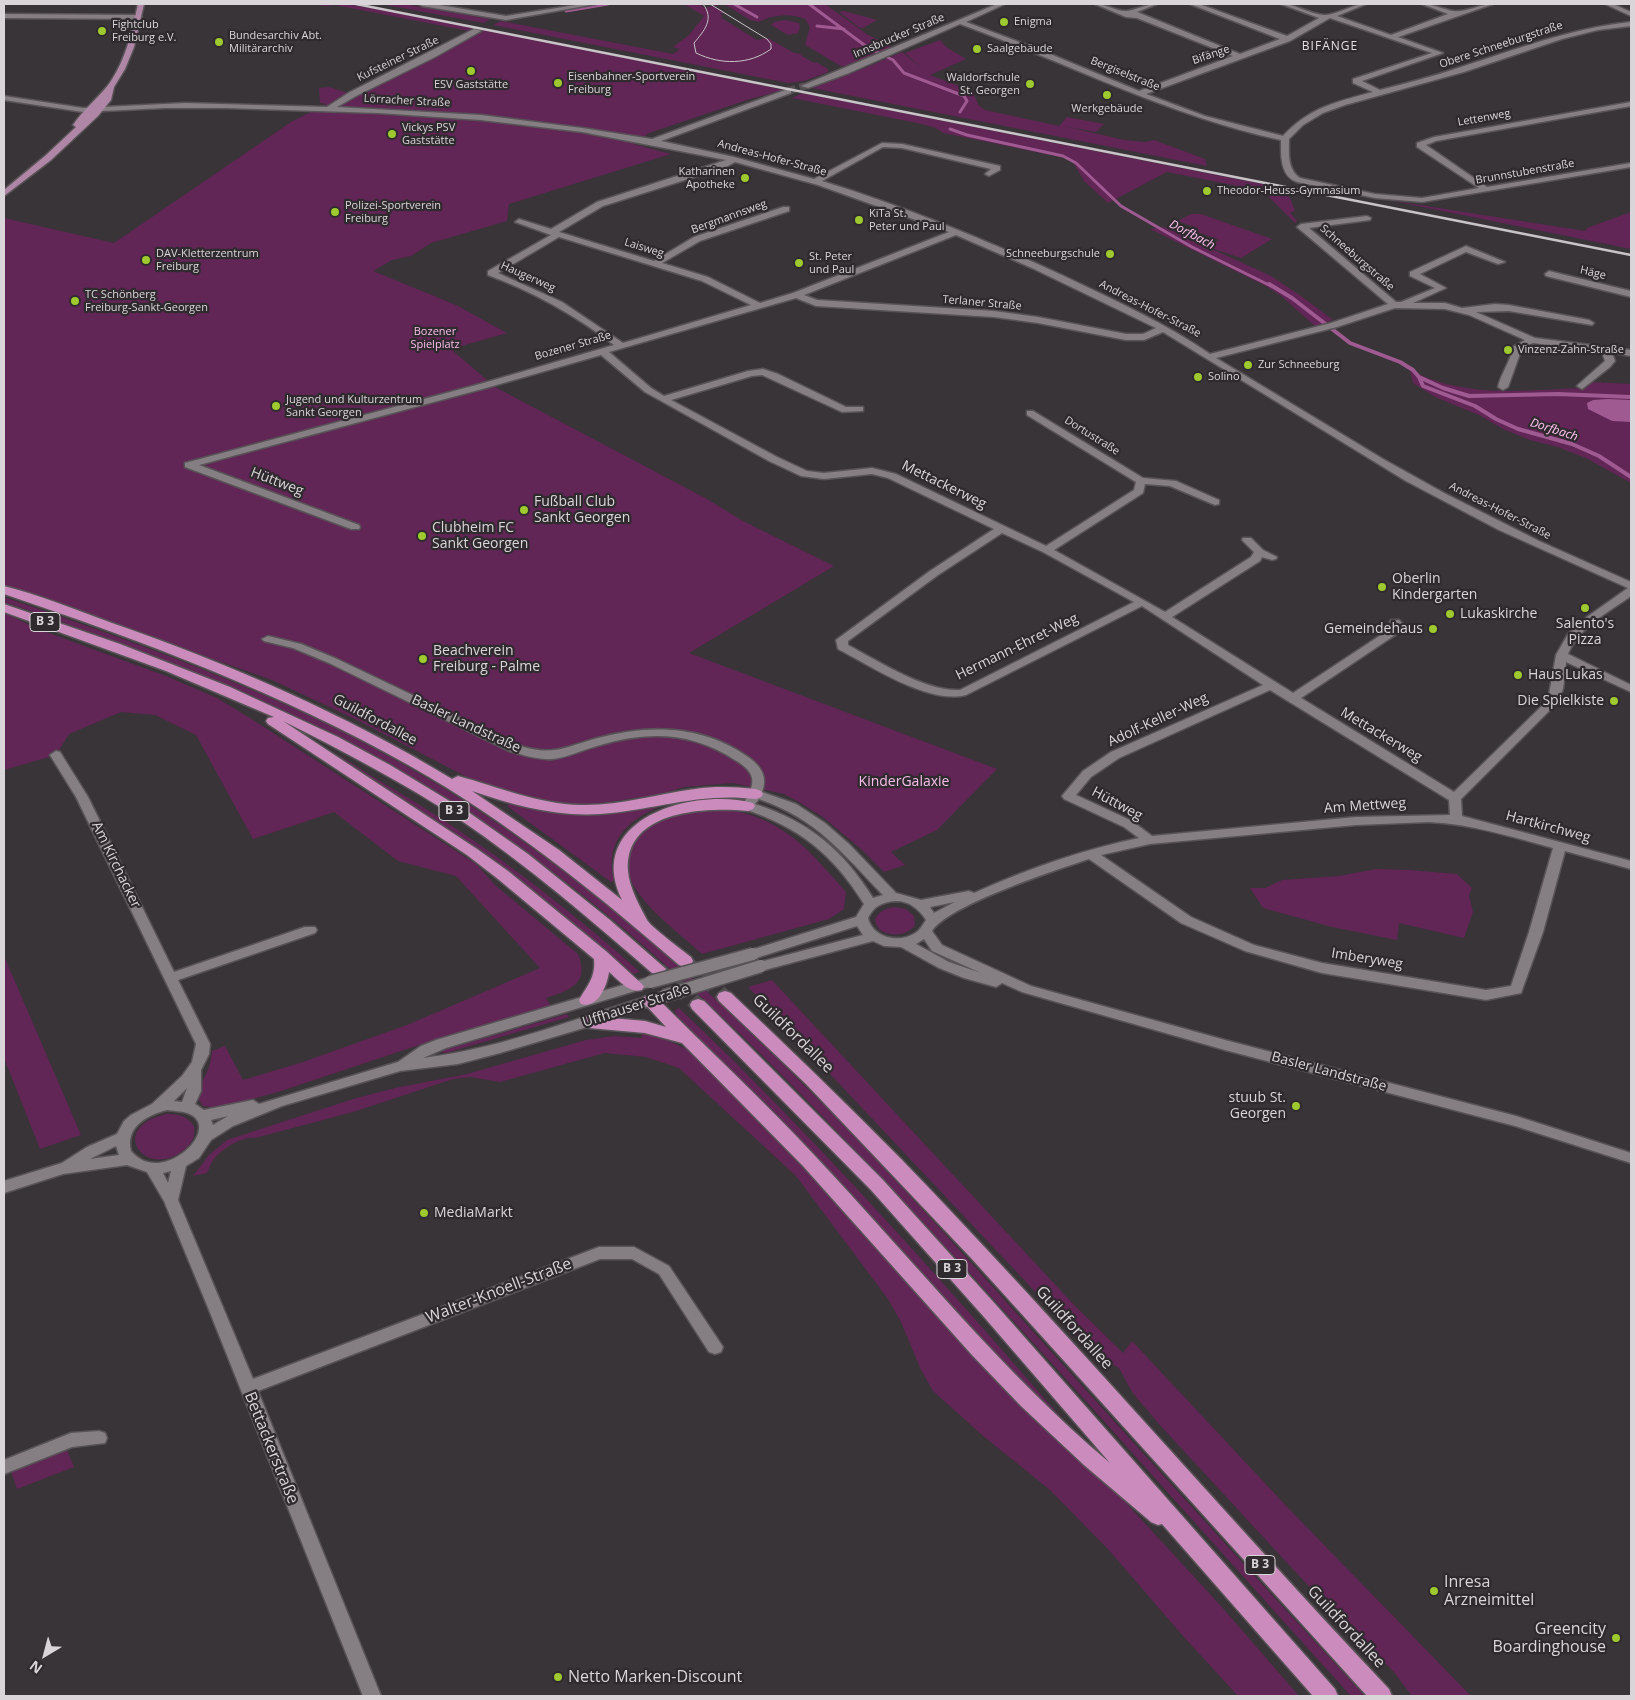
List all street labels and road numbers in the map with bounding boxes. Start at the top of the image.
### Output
street label: Innsbrucker Straße [851,11,947,61]
street label: Obere Schneeburgstraße [1438,19,1564,71]
street label: Kufsteiner Straße [355,34,441,84]
street label: Bifänge [1191,42,1231,68]
street label: Bergiselstraße [1088,54,1162,94]
street label: Lörracher Straße [363,92,451,110]
street label: Lettenweg [1457,107,1511,129]
street label: Andreas-Hofer-Straße [716,137,828,179]
street label: Brunnstubenstraße [1475,157,1575,187]
street label: Bergmannsweg [689,197,769,237]
street label: Schneeburgstraße [1317,222,1397,294]
street label: Laisweg [623,236,665,260]
street label: Haugerweg [499,259,557,295]
street label: Häge [1579,264,1607,282]
street label: Andreas-Hofer-Straße [1097,278,1203,340]
street label: Terlaner Straße [942,293,1022,313]
street label: Bozener Straße [533,329,613,363]
street label: Dortustraße [1062,414,1122,458]
street label: Mettackerweg [899,457,989,513]
street label: Hüttweg [248,464,306,500]
street label: Andreas-Hofer-Straße [1447,480,1553,542]
street label: Hermann-Ehret-Weg [953,610,1081,684]
road number: B 3 [30,612,60,632]
street label: Adolf-Keller-Weg [1105,689,1211,751]
street label: Guildfordallee [330,691,420,749]
street label: Basler Landstraße [409,691,523,757]
street label: Mettackerweg [1337,704,1425,766]
street label: Hüttweg [1089,784,1145,824]
street label: Am Mettweg [1323,795,1407,817]
road number: B 3 [439,801,469,820]
street label: Hartkirchweg [1504,808,1592,846]
street label: Am Kirchacker [88,819,144,911]
street label: Imberyweg [1330,945,1404,973]
street label: Uffhauser Straße [581,981,691,1031]
street label: Guildfordallee [748,990,838,1078]
street label: Basler Landstraße [1270,1049,1388,1095]
street label: Walter-Knoell-Straße [423,1254,575,1328]
road number: B 3 [937,1260,967,1278]
street label: Guildfordallee [1032,1282,1116,1374]
street label: Bettackerstraße [240,1389,302,1507]
road number: B 3 [1245,1556,1275,1574]
street label: Guildfordallee [1303,1582,1389,1672]

